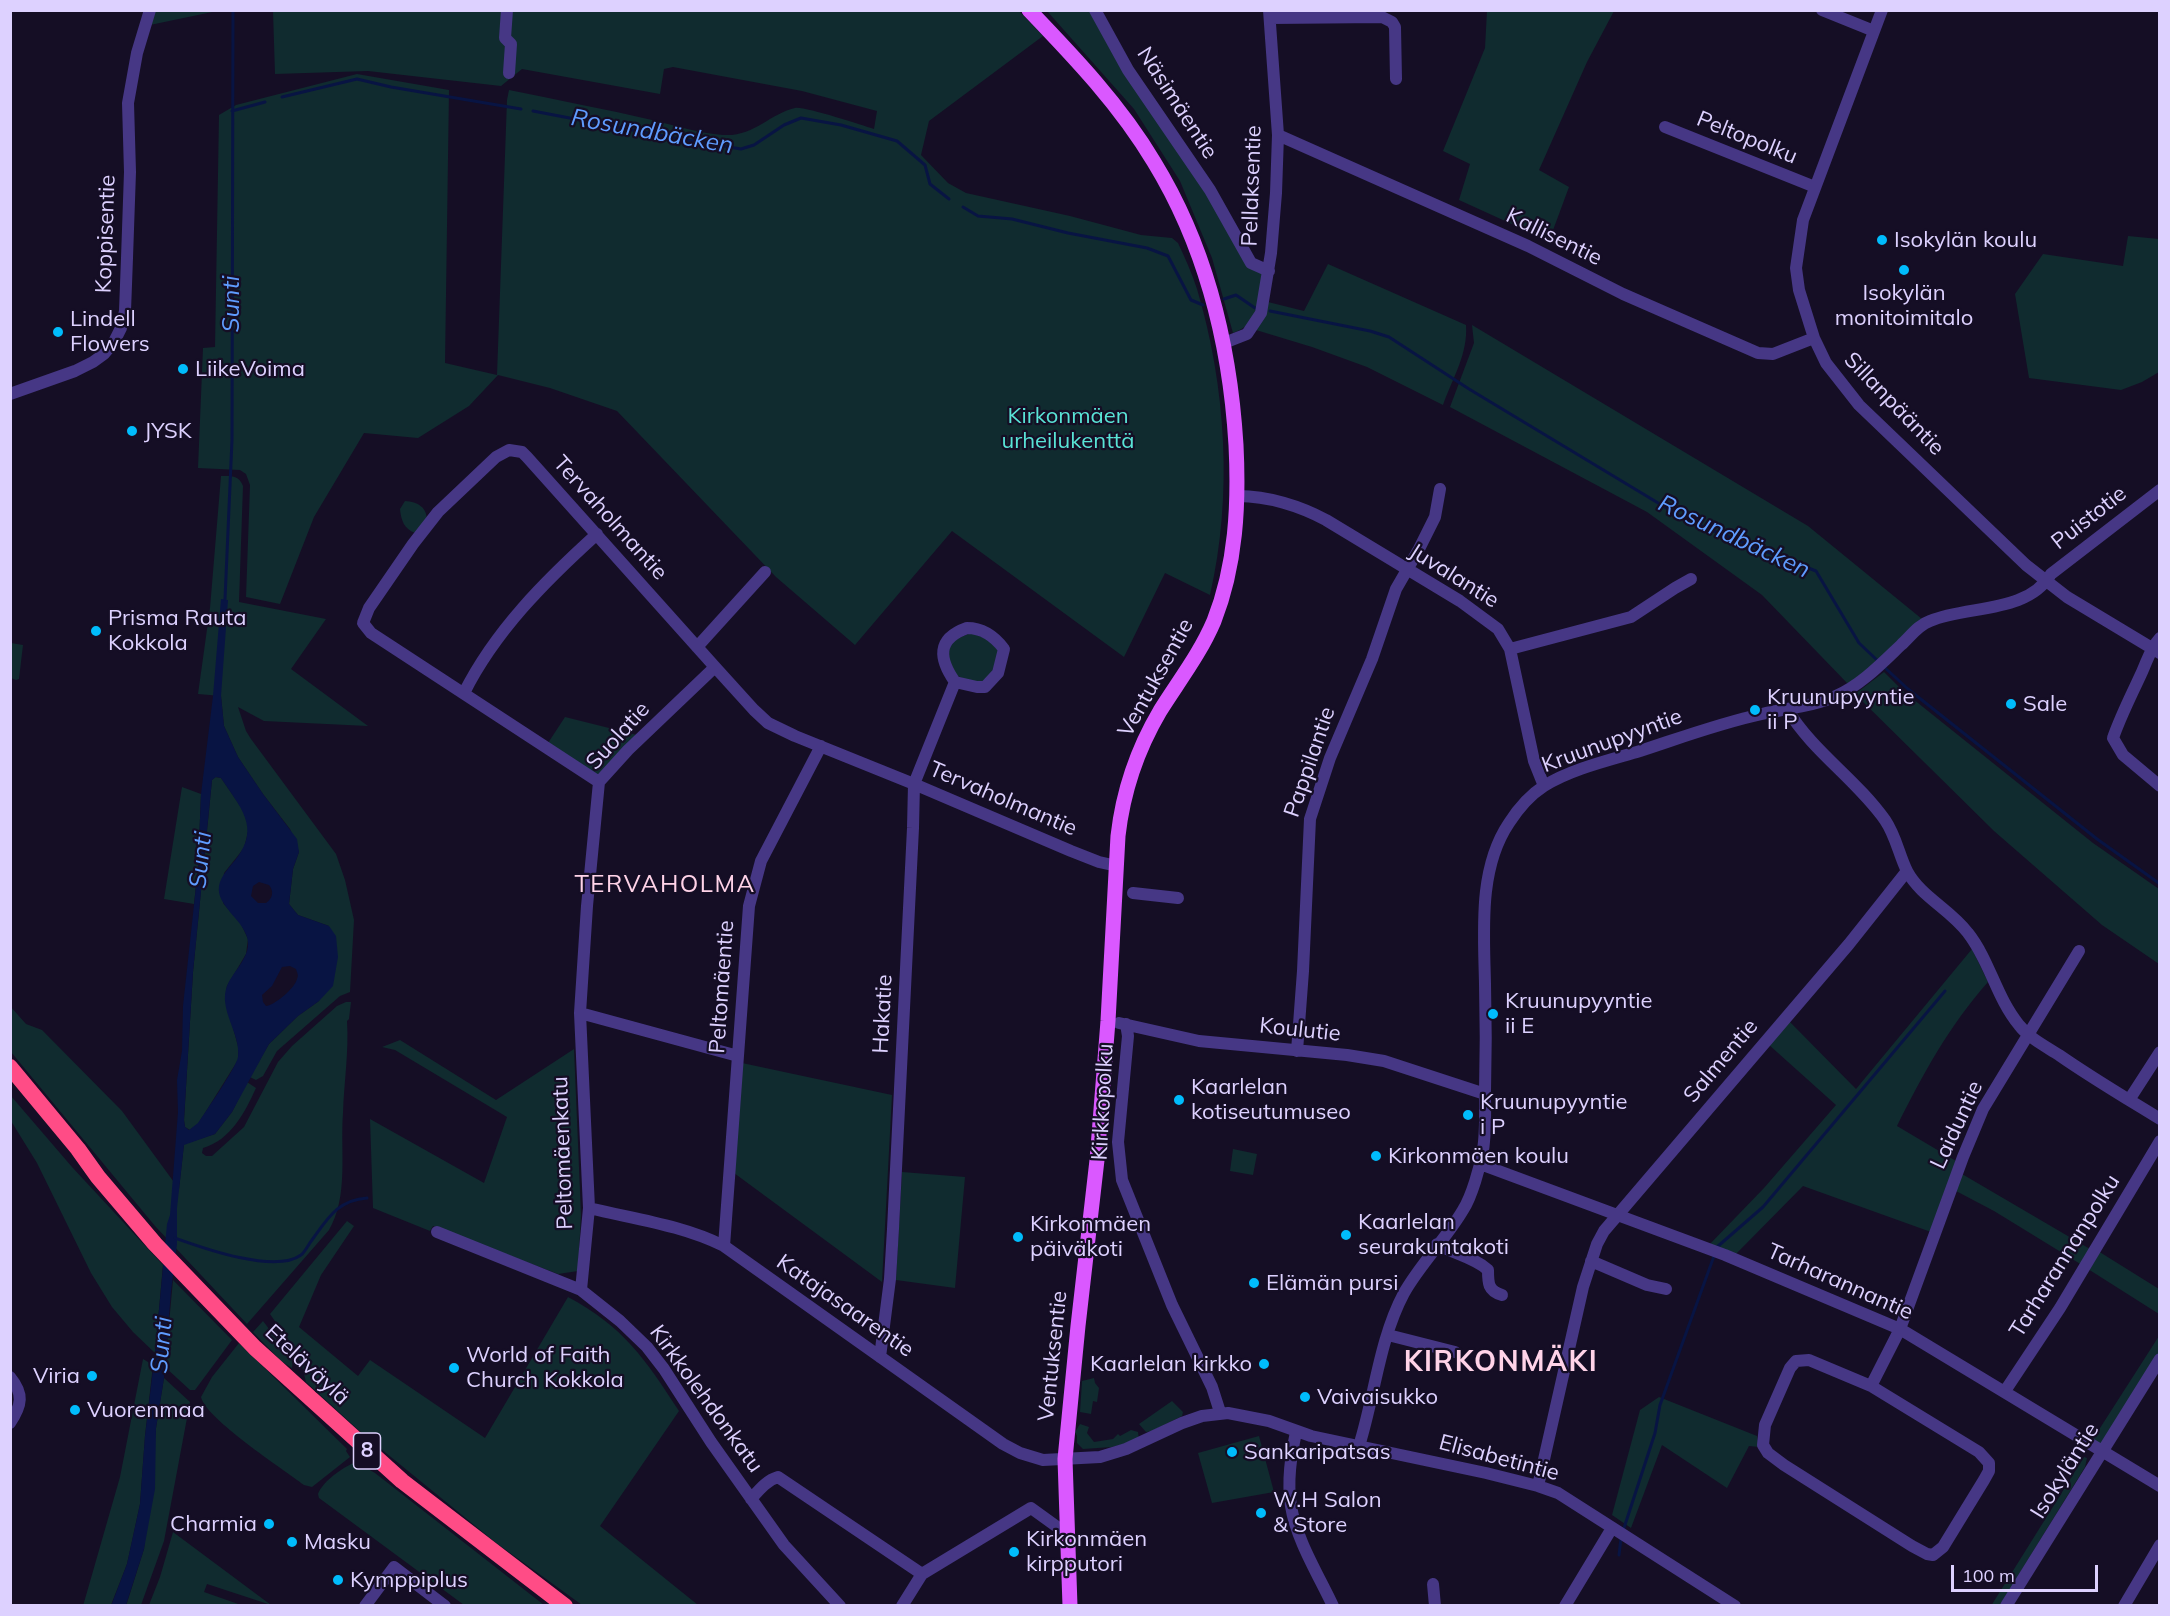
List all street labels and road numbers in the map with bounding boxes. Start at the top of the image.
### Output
street label: Näsimäentie [1131,42,1223,164]
street label: Peltopolku [1693,106,1801,170]
street label: Pellaksentie [1237,125,1267,247]
street label: Koppisentie [91,174,121,294]
street label: Kallisentie [1502,202,1606,272]
street label: Sillanpääntie [1838,347,1950,461]
street label: Tervaholmantie [547,451,673,585]
street label: Puistotie [2046,481,2132,555]
street label: Juvalantie [1404,538,1504,614]
street label: Ventuksentie [1113,614,1199,742]
street label: Suolatie [581,697,655,775]
street label: Pappilantie [1279,703,1341,821]
street label: Kruunupyyntie [1538,703,1686,779]
street label: Tervaholmantie [925,756,1081,842]
street label: Peltomäentie [704,920,740,1054]
street label: Hakatie [868,974,898,1054]
street label: Koulutie [1258,1013,1342,1047]
street label: Salmentie [1678,1014,1764,1108]
street label: Kirkkopolku [1087,1043,1119,1161]
street label: Peltomäenkatu [547,1076,579,1230]
street label: Laiduntie [1925,1077,1989,1173]
street label: Tarharannanpolku [2004,1170,2126,1342]
street label: Tarharannantie [1763,1238,1917,1326]
street label: Katajasaarentie [771,1249,919,1363]
street label: Ventuksentie [1033,1289,1073,1423]
street label: Eteläväylä [259,1319,355,1411]
street label: Kirkkolehdonkatu [644,1320,768,1478]
street label: Isokyläntie [2025,1418,2105,1524]
street label: Elisabetintie [1436,1429,1562,1487]
road number: 8 [354,1433,380,1469]

